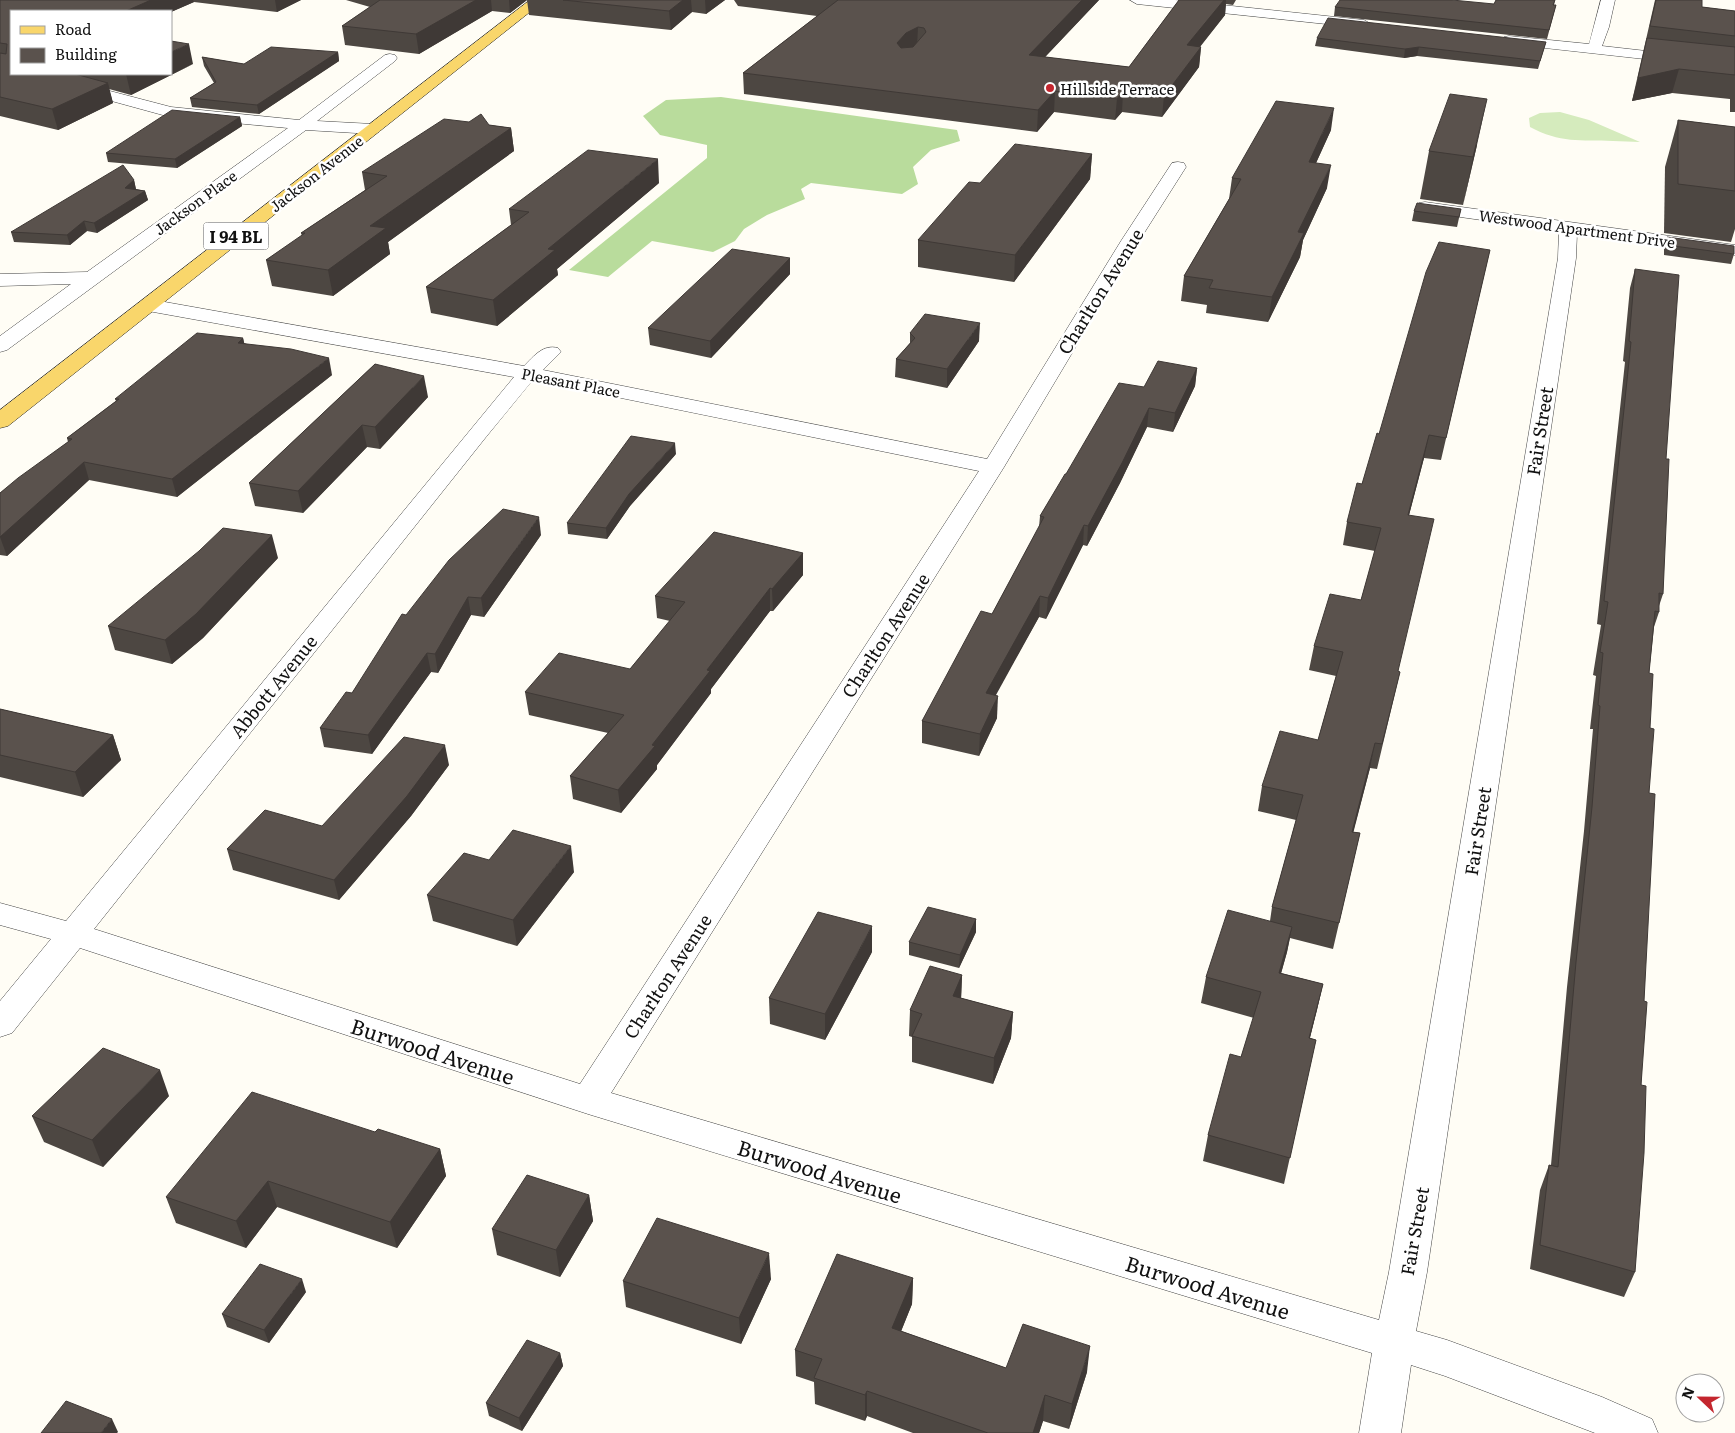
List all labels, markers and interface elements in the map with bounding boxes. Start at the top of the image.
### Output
legend [10,10,172,75]
text: Road [55,17,91,40]
text: Building [55,42,117,65]
place label: Hillside Terrace [1060,77,1174,100]
marker: Hillside Terrace [1044,82,1056,94]
street label: Jackson Avenue [264,129,368,217]
street label: Jackson Place [149,164,242,240]
street label: Westwood Apartment Drive [1477,203,1677,253]
road number: I 94 BL [204,222,268,250]
street label: Charlton Avenue [1050,223,1150,359]
street label: Pleasant Place [520,361,623,403]
street label: Fair Street [1519,384,1559,477]
street label: Charlton Avenue [834,567,936,703]
street label: Abbott Avenue [223,629,323,743]
street label: Fair Street [1457,784,1497,877]
street label: Charlton Avenue [616,908,718,1044]
street label: Burwood Avenue [347,1009,519,1091]
street label: Burwood Avenue [734,1130,906,1210]
street label: Fair Street [1393,1184,1435,1277]
street label: Burwood Avenue [1122,1246,1294,1326]
north arrow [1675,1373,1725,1423]
text: N [1676,1383,1699,1402]

